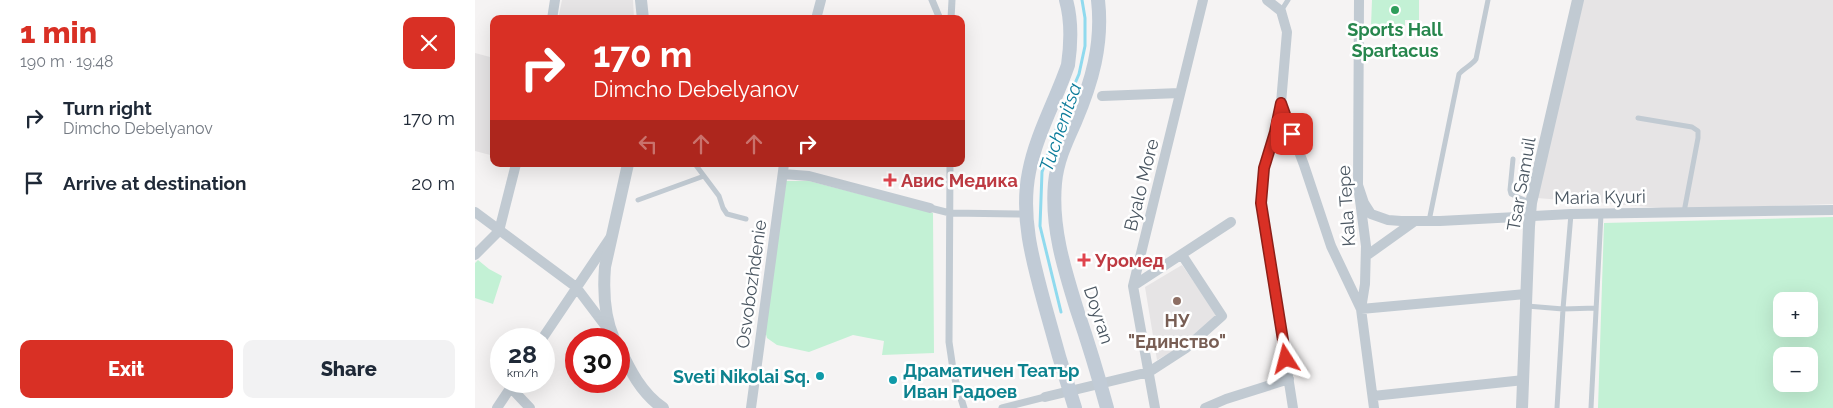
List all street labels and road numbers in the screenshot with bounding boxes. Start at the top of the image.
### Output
street label: Tsar Samuil [1502,135,1540,233]
street label: Byalo More [1119,136,1163,233]
street label: Kala Tepe [1333,164,1359,247]
street label: Maria Kyuri [1554,186,1646,208]
street label: Osvobozhdenie [732,218,770,350]
street label: Doyran [1080,283,1118,347]

